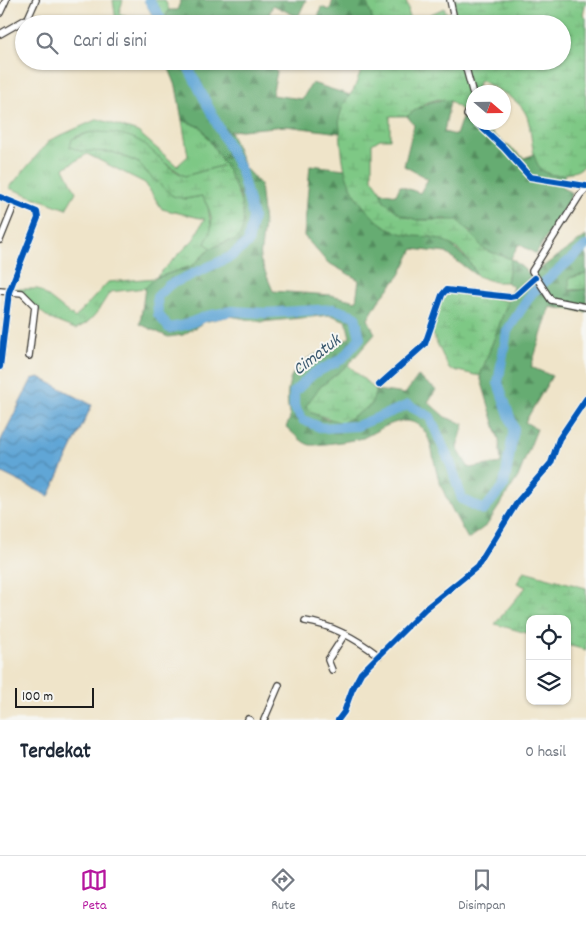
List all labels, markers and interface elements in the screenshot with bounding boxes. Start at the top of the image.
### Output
search box [15,15,571,70]
icon: search [33,29,61,57]
text: Cari di sini [73,29,147,56]
north arrow [466,85,511,130]
water label: Cimatuk [288,328,348,383]
map controls [526,615,571,705]
button: locate [526,615,571,660]
button: layers [526,660,571,705]
scale bar [15,685,94,708]
text: 100 m [22,687,53,707]
text: Terdekat [20,738,91,768]
text: 0 hasil [525,741,566,764]
tab: Peta [80,866,108,916]
tab: Rute [269,866,297,916]
tab: Disimpan [458,866,506,916]

